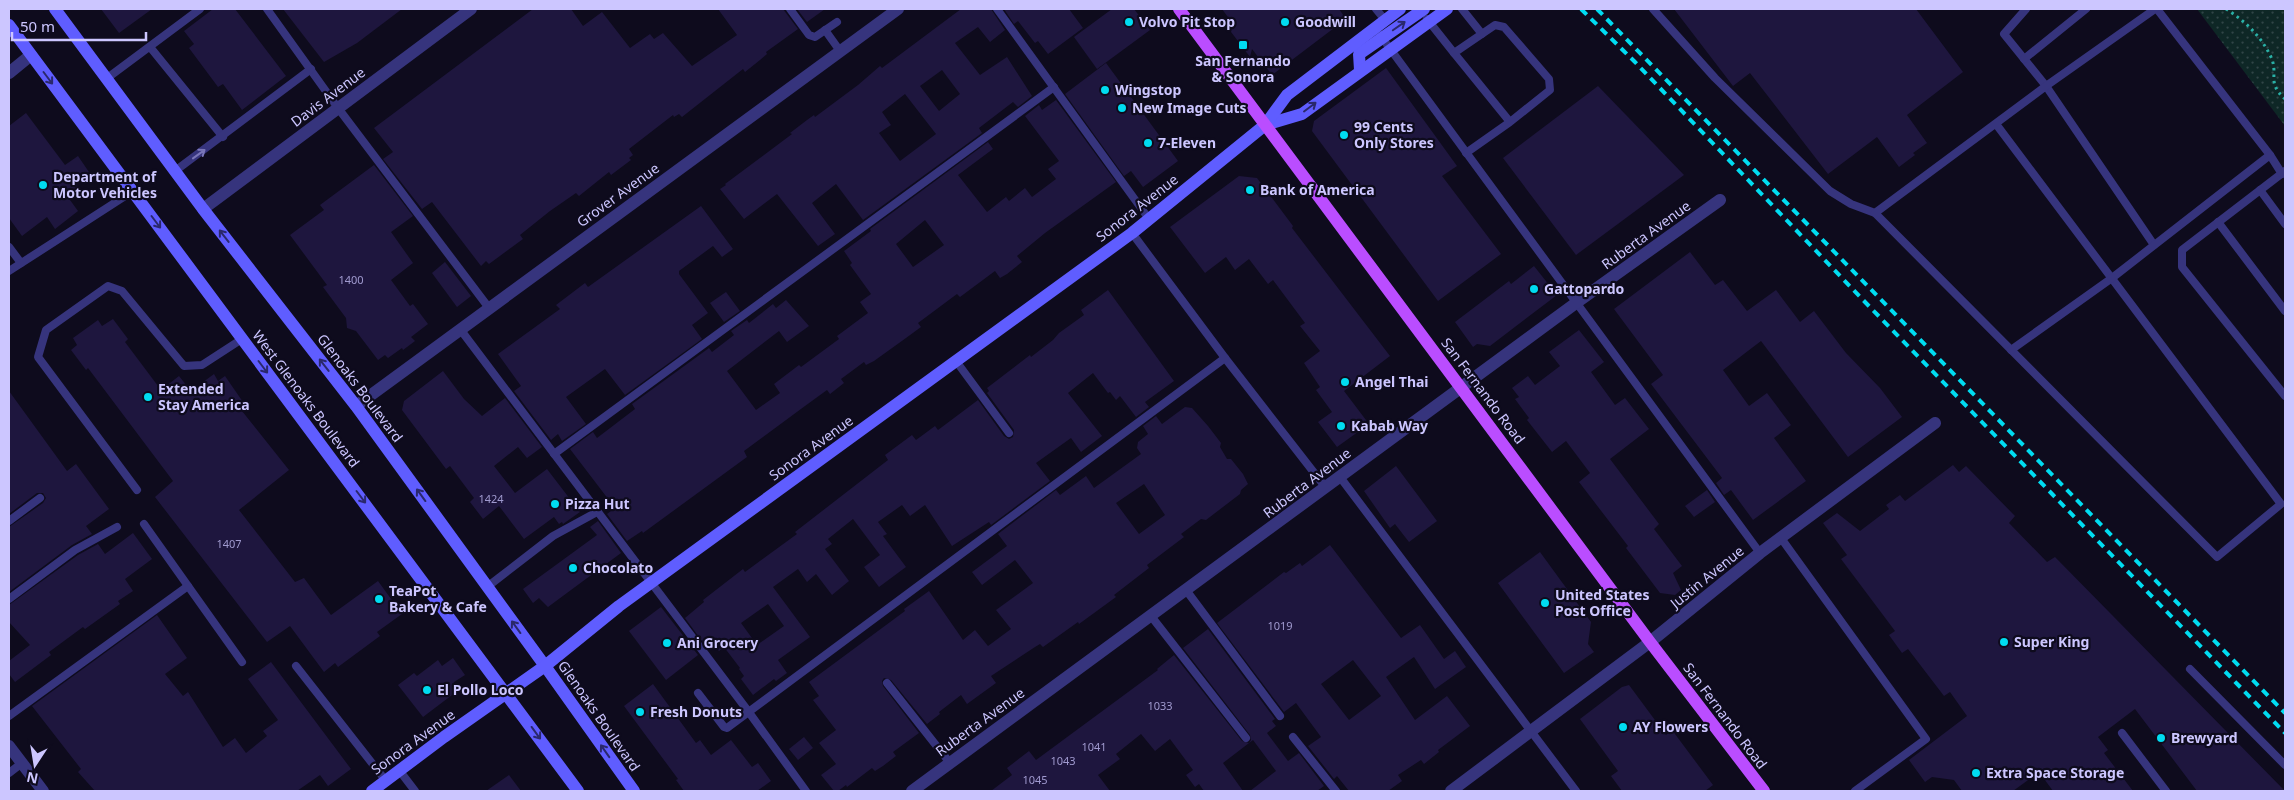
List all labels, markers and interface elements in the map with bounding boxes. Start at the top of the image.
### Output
scale bar [12,10,146,42]
place label: Volvo Pit Stop [1139,12,1235,31]
place label: Goodwill [1295,12,1356,31]
text: 50 m [20,16,55,36]
marker: Volvo Pit Stop [1123,16,1135,28]
marker: Goodwill [1279,16,1291,28]
one-way arrow [1392,21,1406,31]
marker: San Fernando & Sonora [1237,39,1249,51]
place label: San Fernando & Sonora [1195,51,1291,86]
street label: Davis Avenue [287,62,369,131]
one-way arrow [43,71,54,84]
place label: Wingstop [1115,80,1182,99]
marker: Wingstop [1099,84,1111,96]
place label: New Image Cuts [1132,98,1247,117]
marker: New Image Cuts [1116,102,1128,114]
one-way arrow [1303,102,1316,113]
place label: 99 Cents Only Stores [1354,117,1434,152]
marker: 99 Cents Only Stores [1338,129,1350,141]
place label: 7-Eleven [1158,133,1216,152]
marker: 7-Eleven [1142,137,1154,149]
one-way arrow [192,149,206,159]
street label: Grover Avenue [573,158,663,231]
place label: Department of Motor Vehicles [53,167,158,202]
street label: Sonora Avenue [1092,169,1182,246]
marker: Department of Motor Vehicles [37,179,49,191]
place label: Bank of America [1260,180,1375,199]
marker: Bank of America [1244,184,1256,196]
street label: Ruberta Avenue [1598,196,1694,273]
one-way arrow [151,215,161,229]
one-way arrow [219,230,230,243]
house number: 1400 [338,272,364,287]
place label: Gattopardo [1544,279,1624,298]
marker: Gattopardo [1528,283,1540,295]
street label: West Glenoaks Boulevard [249,326,364,471]
street label: Glenoaks Boulevard [313,330,407,446]
street label: San Fernando Road [1437,334,1530,448]
one-way arrow [318,359,329,372]
one-way arrow [258,360,269,373]
place label: Angel Thai [1355,372,1429,391]
marker: Angel Thai [1339,376,1351,388]
place label: Extended Stay America [158,379,250,414]
marker: Extended Stay America [142,391,154,403]
street label: Sonora Avenue [765,411,857,485]
place label: Kabab Way [1351,416,1428,435]
marker: Kabab Way [1335,420,1347,432]
street label: Ruberta Avenue [1259,443,1355,522]
one-way arrow [415,489,426,502]
one-way arrow [355,490,366,503]
house number: 1424 [478,491,504,506]
place label: Pizza Hut [565,494,630,513]
marker: Pizza Hut [549,498,561,510]
house number: 1407 [216,536,242,551]
street label: Justin Avenue [1664,541,1747,613]
place label: Chocolato [583,558,653,577]
marker: Chocolato [567,562,579,574]
place label: TeaPot Bakery & Cafe [389,581,487,616]
place label: United States Post Office [1555,585,1649,620]
marker: TeaPot Bakery & Cafe [373,593,385,605]
marker: United States Post Office [1539,597,1551,609]
house number: 1019 [1267,618,1293,633]
one-way arrow [511,620,522,634]
place label: Super King [2014,632,2089,651]
place label: Ani Grocery [677,633,758,652]
marker: Super King [1998,636,2010,648]
marker: Ani Grocery [661,637,673,649]
street label: Glenoaks Boulevard [554,657,645,775]
street label: San Fernando Road [1679,659,1772,773]
place label: El Pollo Loco [437,680,524,699]
street label: Ruberta Avenue [932,683,1028,760]
marker: El Pollo Loco [421,684,433,696]
house number: 1033 [1147,698,1173,713]
place label: Fresh Donuts [650,702,742,721]
street label: Sonora Avenue [367,705,459,779]
marker: Fresh Donuts [634,706,646,718]
place label: AY Flowers [1633,717,1708,736]
marker: AY Flowers [1617,721,1629,733]
one-way arrow [531,726,541,740]
place label: Brewyard [2171,728,2238,747]
marker: Brewyard [2155,732,2167,744]
house number: 1041 [1081,739,1107,754]
north arrow [10,740,60,790]
one-way arrow [600,745,610,759]
house number: 1043 [1050,753,1076,768]
place label: Extra Space Storage [1986,763,2124,782]
marker: Extra Space Storage [1970,767,1982,779]
text: N [25,768,40,789]
house number: 1045 [1022,772,1048,787]

